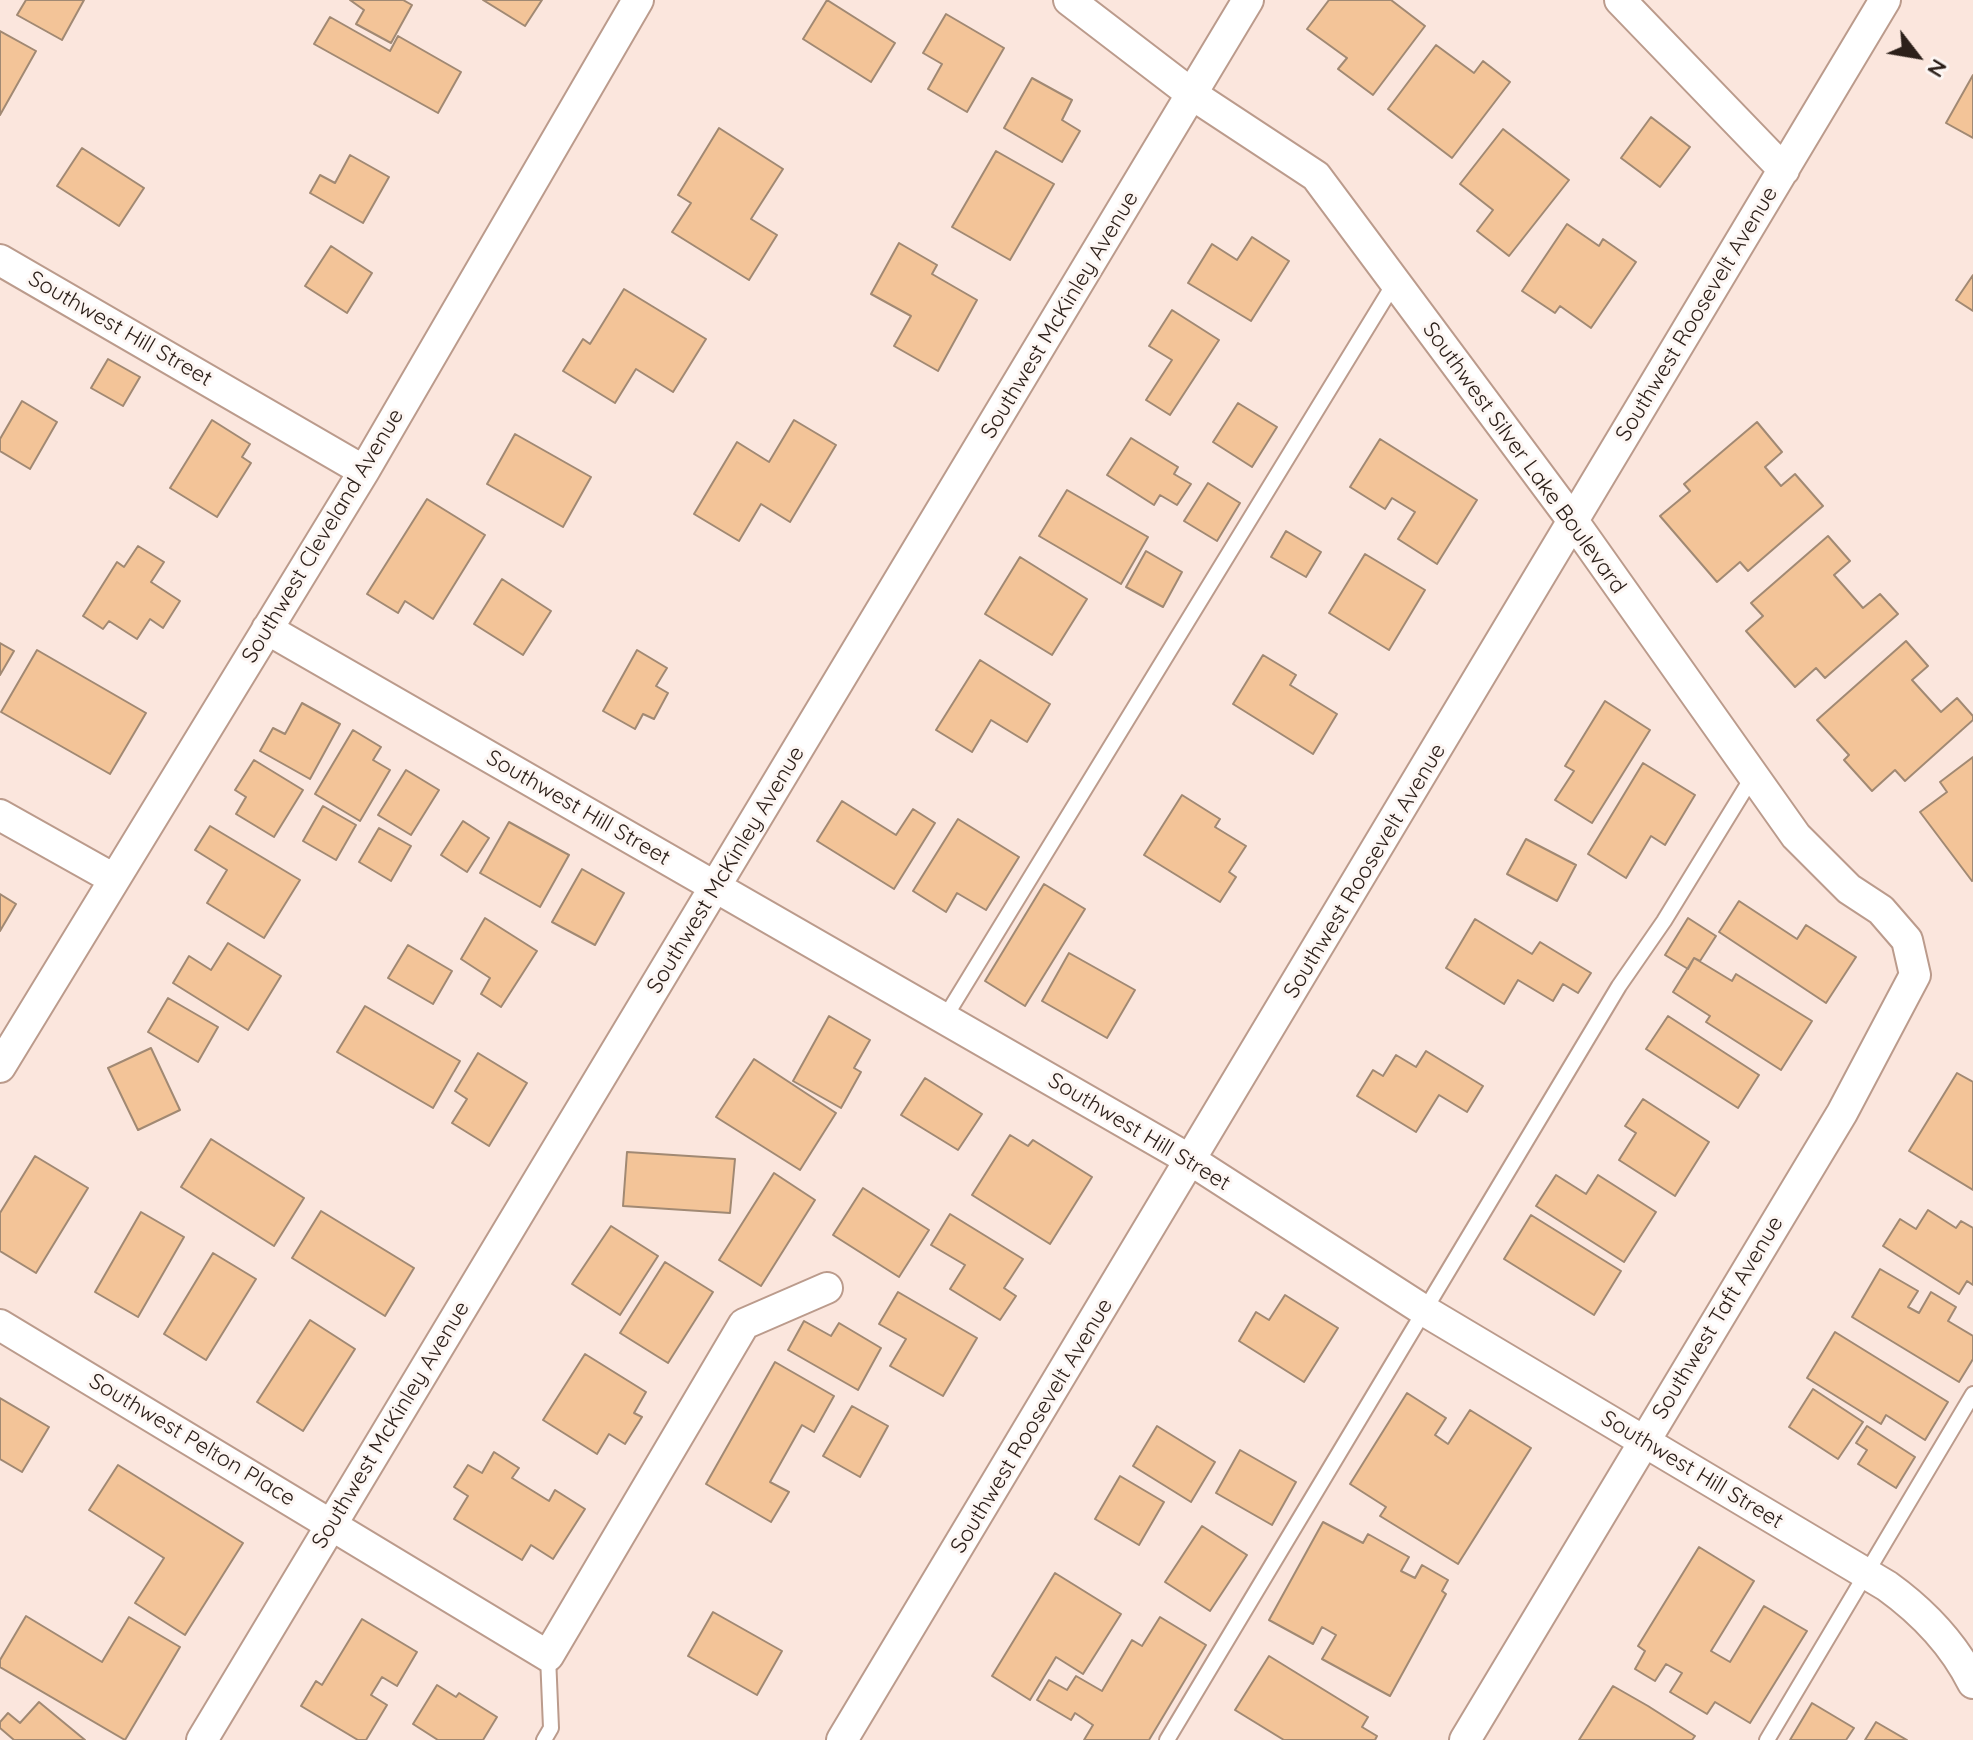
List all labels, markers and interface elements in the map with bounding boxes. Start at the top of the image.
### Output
north arrow [1877,16,1957,96]
text: N [1921,54,1954,82]
street label: Southwest Roosevelt Avenue [1610,182,1784,446]
street label: Southwest McKinley Avenue [976,187,1144,443]
street label: Southwest Hill Street [23,266,217,392]
street label: Southwest Silver Lake Boulevard [1417,317,1631,599]
street label: Southwest Cleveland Avenue [236,404,410,668]
street label: Southwest Roosevelt Avenue [1278,739,1452,1003]
street label: Southwest McKinley Avenue [642,742,810,998]
street label: Southwest Hill Street [481,745,675,871]
street label: Southwest Hill Street [1043,1067,1235,1197]
street label: Southwest Taft Avenue [1647,1212,1789,1424]
street label: Southwest Roosevelt Avenue [945,1294,1119,1558]
street label: Southwest McKinley Avenue [307,1297,475,1553]
street label: Southwest Pelton Place [84,1368,300,1512]
street label: Southwest Hill Street [1596,1405,1788,1535]

